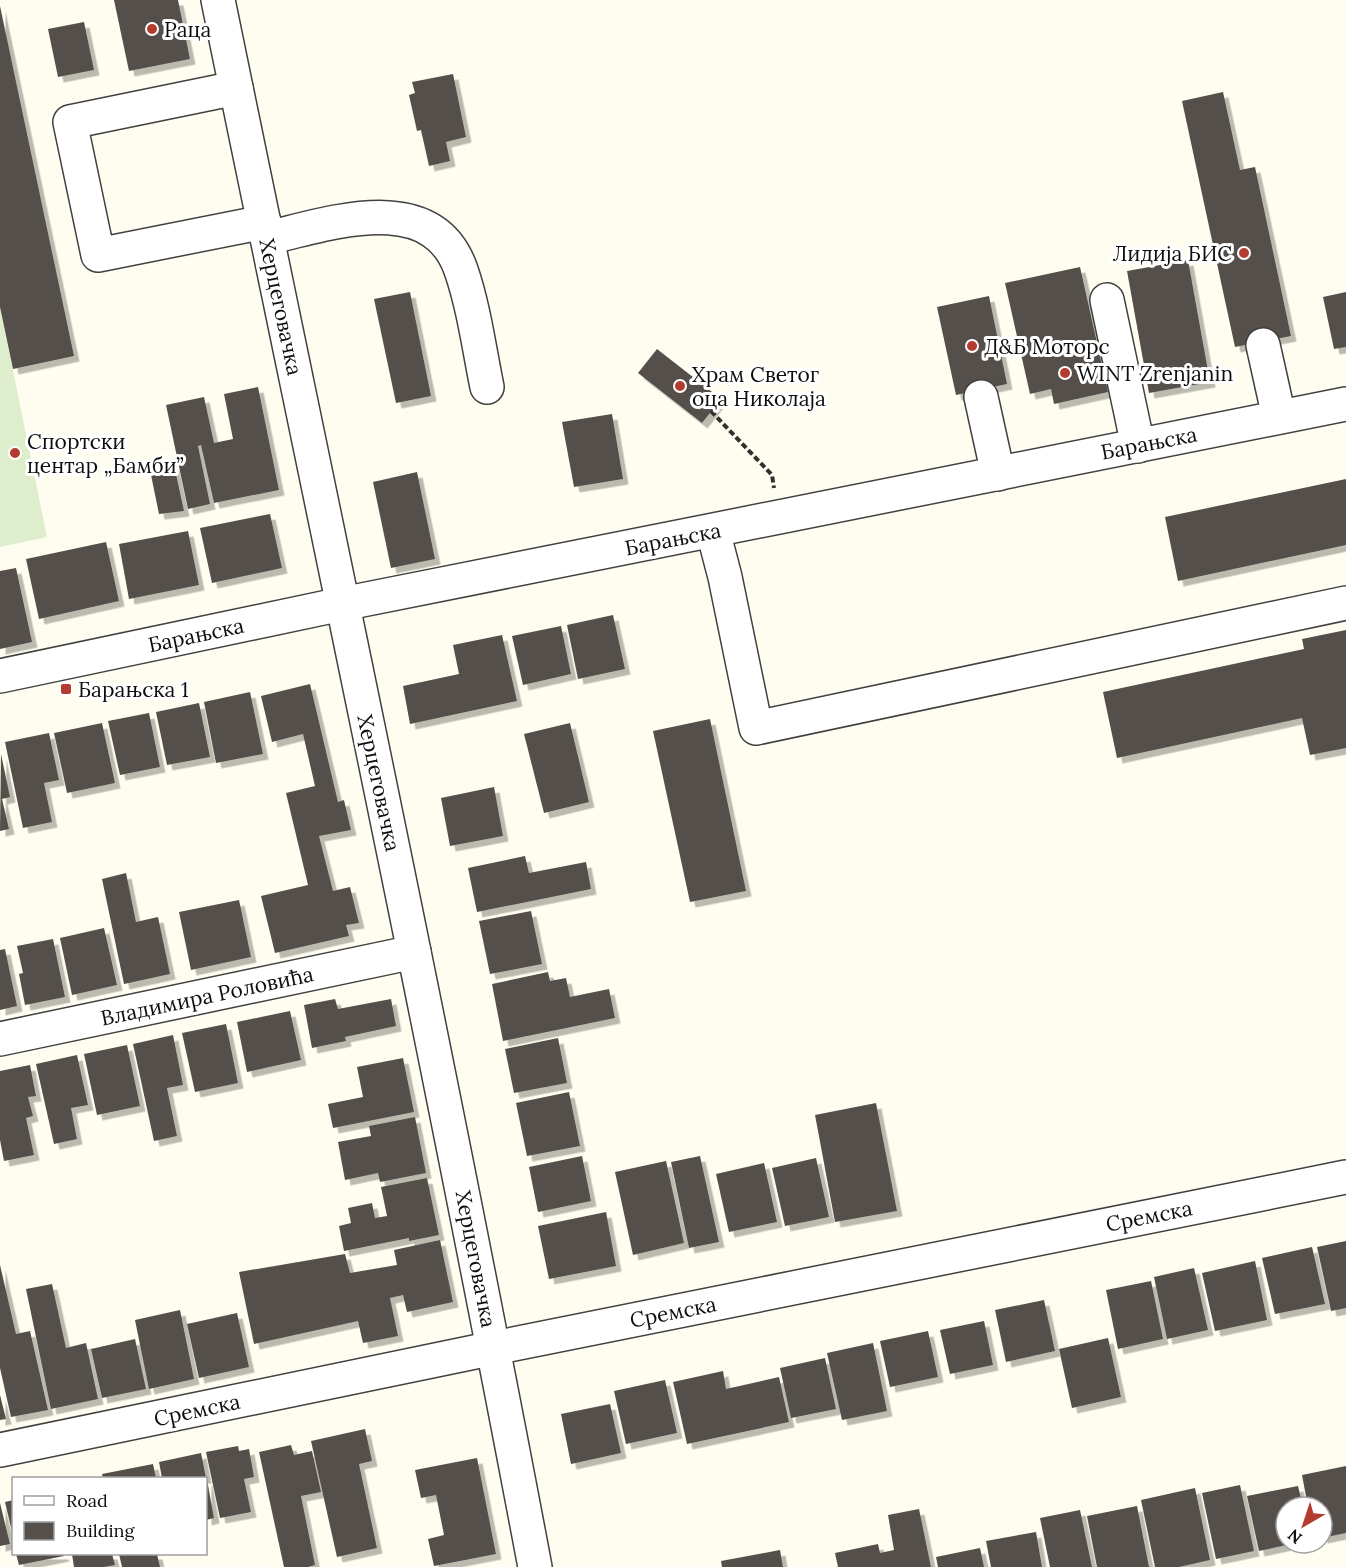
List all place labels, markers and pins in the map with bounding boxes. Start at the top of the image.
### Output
place label: Раца [164,16,211,43]
marker: Раца [145,22,159,36]
place label: Лидија БИС [1113,240,1232,267]
marker: Лидија БИС [1237,246,1251,260]
place label: Д&Б Моторс [984,333,1110,360]
marker: Д&Б Моторс [965,339,979,353]
place label: WINT Zrenjanin [1077,360,1234,387]
place label: Храм Светог оца Николаја [692,361,826,412]
marker: WINT Zrenjanin [1058,366,1072,380]
marker: Храм Светог оца Николаја [673,379,687,393]
place label: Спортски центар „Бамби” [27,428,184,479]
marker: Спортски центар „Бамби” [8,446,22,460]
place label: Барањска 1 [78,676,189,703]
marker: Барањска 1 [59,682,73,696]

